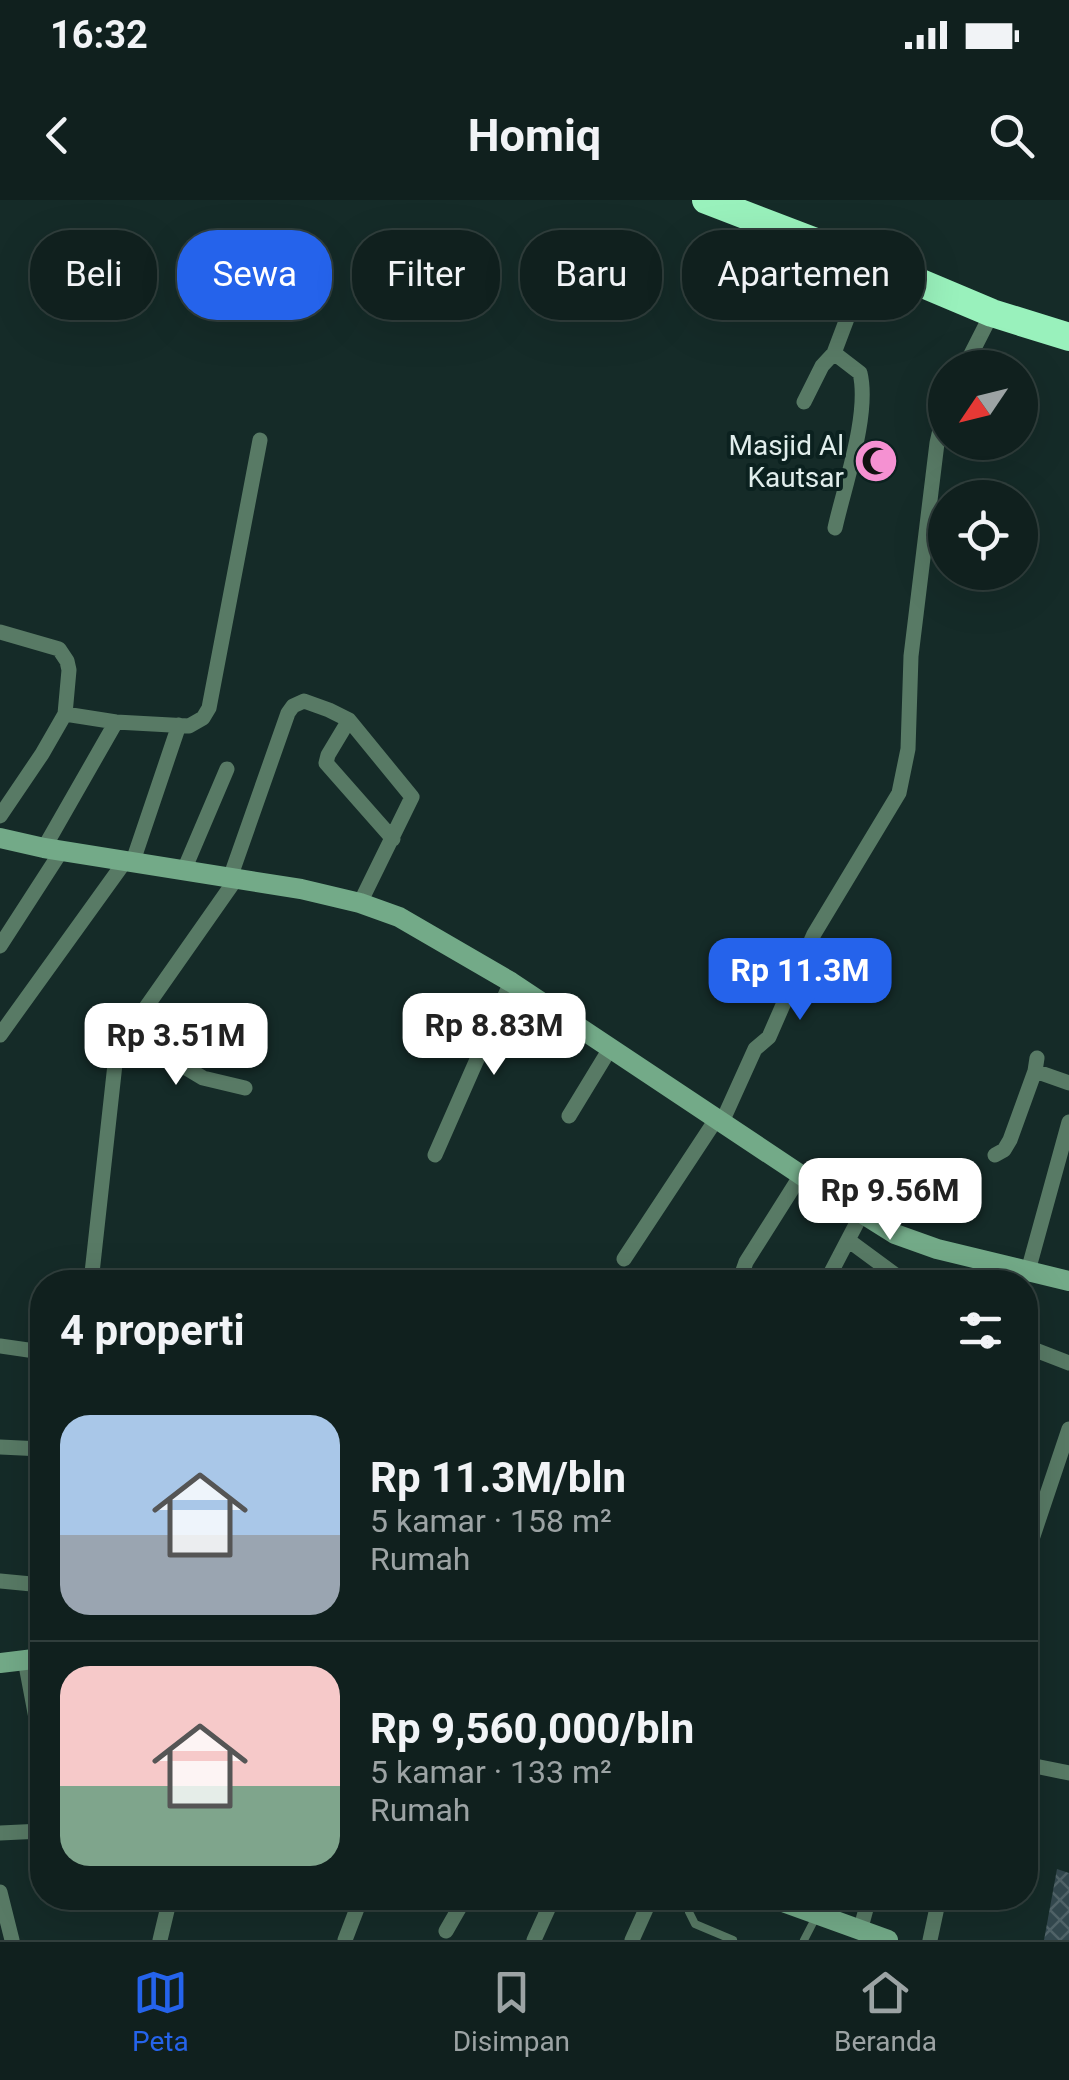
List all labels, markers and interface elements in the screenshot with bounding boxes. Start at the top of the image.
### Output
text: 16:32 [50,13,148,57]
icon: back [30,108,85,163]
icon: search [984,108,1039,163]
text: Homiq [468,109,601,162]
chip: Beli [30,230,157,320]
chip: Sewa [177,230,332,320]
chip: Filter [352,230,500,320]
chip: Baru [520,230,662,320]
chip: Apartemen [682,230,925,320]
north arrow [928,350,1038,460]
map controls [928,350,1038,590]
place label: Masjid Al Kautsar [729,429,844,494]
mosque icon: Masjid Al Kautsar [853,438,899,484]
button: locate [928,480,1038,590]
pin: Rp 11.3M [697,938,903,1023]
text: Rp 11.3M [731,951,869,989]
pin: Rp 8.83M [391,993,597,1078]
pin: Rp 3.51M [73,1003,279,1088]
text: Rp 8.83M [425,1006,563,1044]
text: Rp 3.51M [107,1016,245,1054]
pin: Rp 9.56M [787,1158,993,1243]
text: Rp 9.56M [821,1171,959,1209]
icon: filters [953,1303,1008,1358]
text: 4 properti [60,1306,245,1355]
text: Rp 11.3M/bln [370,1453,626,1502]
icon: home [140,1455,260,1575]
text: 5 kamar · 158 m² [370,1502,612,1540]
text: Rumah [370,1540,470,1578]
text: Rp 9,560,000/bln [370,1704,694,1753]
icon: home [140,1706,260,1826]
text: 5 kamar · 133 m² [370,1753,612,1791]
text: Rumah [370,1791,470,1829]
tab: Peta [132,1965,189,2058]
tab: Disimpan [453,1965,570,2058]
tab: Beranda [834,1965,937,2058]

